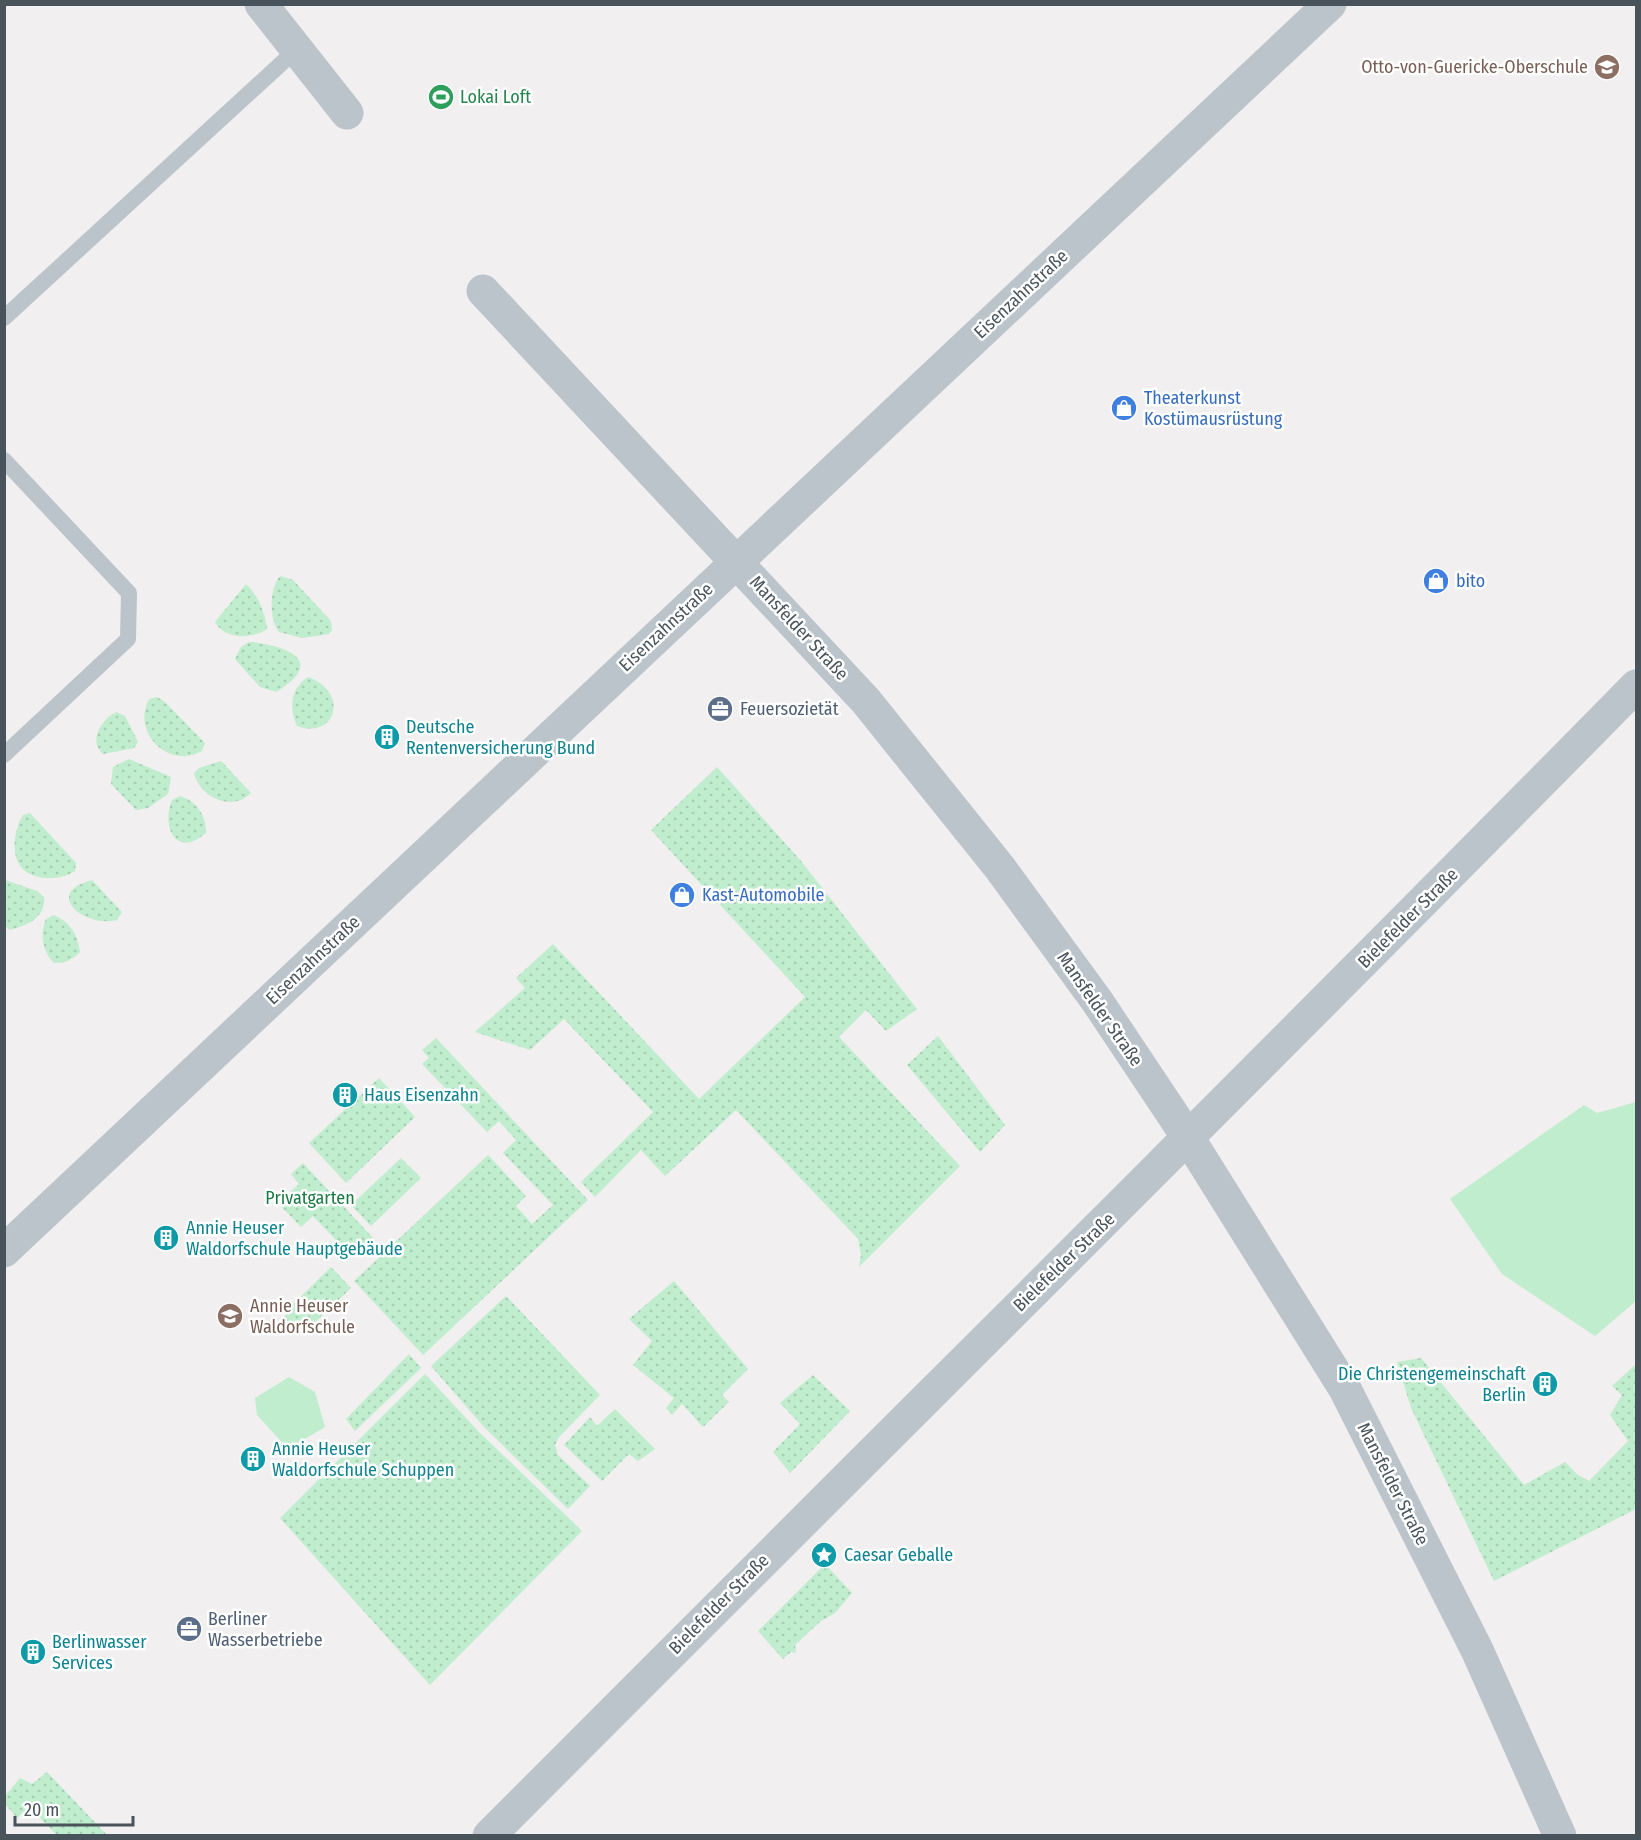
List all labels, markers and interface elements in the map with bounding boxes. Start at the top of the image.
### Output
school or university icon: Otto-von-Guericke-Oberschule [1592,52,1622,82]
place label: Otto-von-Guericke-Oberschule [1361,56,1588,78]
sports icon: Lokai Loft [426,82,456,112]
place label: Lokai Loft [460,86,531,108]
street label: Eisenzahnstraße [969,245,1073,343]
place label: Theaterkunst Kostümausrüstung [1144,387,1283,430]
shop icon: Theaterkunst Kostümausrüstung [1109,393,1139,423]
shop icon: bito [1421,566,1451,596]
place label: bito [1456,570,1485,592]
street label: Mansfelder Straße [745,571,853,685]
street label: Eisenzahnstraße [614,578,718,676]
office icon: Feuersozietät [705,694,735,724]
place label: Feuersozietät [740,698,839,720]
place label: Deutsche Rentenversicherung Bund [406,716,595,759]
building icon: Deutsche Rentenversicherung Bund [372,722,402,752]
street label: Bielefelder Straße [1353,863,1463,973]
shop icon: Kast-Automobile [667,880,697,910]
place label: Kast-Automobile [702,884,824,906]
street label: Eisenzahnstraße [261,911,365,1009]
street label: Mansfelder Straße [1052,948,1148,1071]
building icon: Haus Eisenzahn [330,1080,360,1110]
place label: Haus Eisenzahn [364,1084,479,1106]
park label: Privatgarten [265,1187,355,1209]
street label: Bielefelder Straße [1009,1208,1119,1316]
place label: Annie Heuser Waldorfschule Hauptgebäude [186,1217,403,1260]
building icon: Annie Heuser Waldorfschule Hauptgebäude [151,1223,181,1253]
place label: Annie Heuser Waldorfschule [250,1295,355,1338]
school or university icon: Annie Heuser Waldorfschule [215,1301,245,1331]
place label: Die Christengemeinschaft Berlin [1338,1363,1526,1406]
building icon: Die Christengemeinschaft Berlin [1530,1369,1560,1399]
street label: Mansfelder Straße [1353,1419,1433,1549]
place label: Annie Heuser Waldorfschule Schuppen [272,1438,454,1481]
building icon: Annie Heuser Waldorfschule Schuppen [238,1444,268,1474]
place icon: Caesar Geballe [809,1540,839,1570]
place label: Caesar Geballe [844,1544,953,1566]
street label: Bielefelder Straße [664,1549,774,1659]
place label: Berliner Wasserbetriebe [208,1608,323,1651]
office icon: Berliner Wasserbetriebe [174,1614,204,1644]
place label: Berlinwasser Services [52,1631,147,1674]
building icon: Berlinwasser Services [18,1637,48,1667]
scale bar [15,1789,134,1827]
text: 20 m [24,1799,59,1821]

